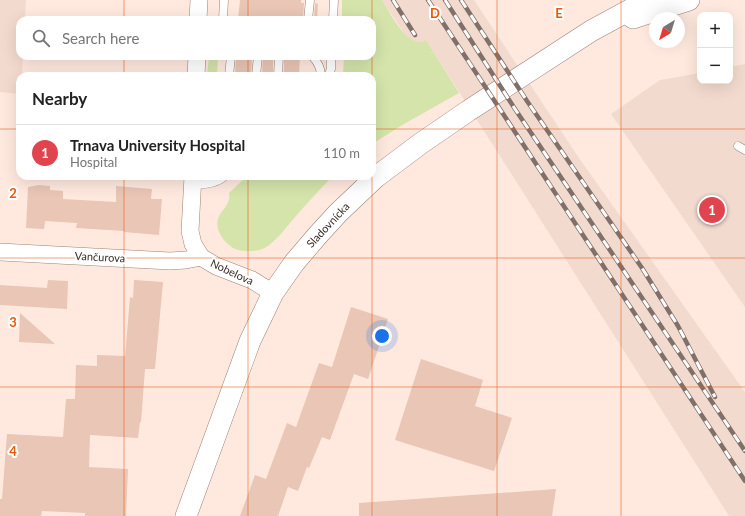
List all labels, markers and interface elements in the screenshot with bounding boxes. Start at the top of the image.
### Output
text: D [430,5,440,21]
text: E [555,5,563,21]
north arrow [649,12,685,48]
map controls [697,12,733,84]
button: + [697,12,733,48]
search box [16,16,376,60]
icon: search [30,27,52,49]
text: Search here [62,29,139,47]
button: − [697,48,733,84]
text: Nearby [32,88,87,109]
text: Trnava University Hospital [70,136,245,154]
text: 1 [41,145,49,161]
text: 110 m [323,145,360,161]
text: Hospital [70,154,117,170]
text: 2 [9,185,17,201]
pin: 1 [699,195,725,225]
street label: Sladovnícka [303,199,352,250]
street label: Vančurova [74,249,126,264]
street label: Nobelova [209,256,256,287]
text: 3 [9,314,17,330]
your location [372,326,392,346]
text: 4 [9,443,17,459]

